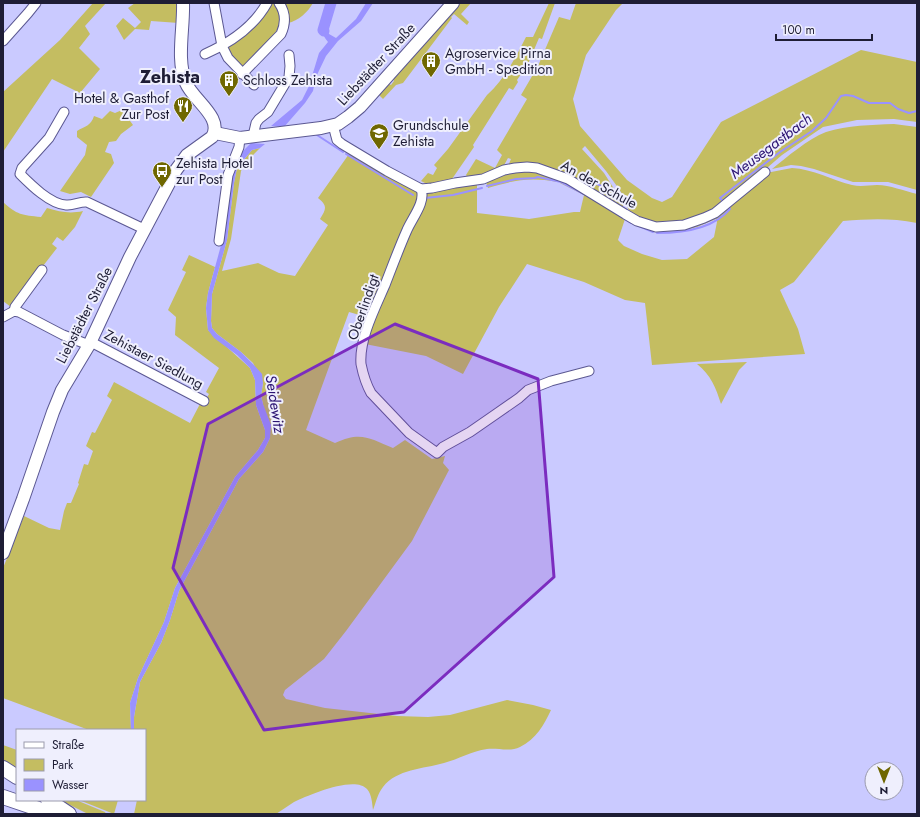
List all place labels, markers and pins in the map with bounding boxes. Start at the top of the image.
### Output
place label: Agroservice Pirna GmbH - Spedition [445,43,553,79]
building icon: Agroservice Pirna GmbH - Spedition [420,50,442,78]
building icon: Schloss Zehista [218,69,240,97]
place label: Schloss Zehista [243,70,332,90]
place label: Hotel & Gasthof Zur Post [74,88,170,124]
restaurant icon: Hotel & Gasthof Zur Post [172,95,194,123]
place label: Grundschule Zehista [393,115,469,151]
school or university icon: Grundschule Zehista [368,122,390,150]
place label: Zehista Hotel zur Post [176,153,253,189]
bus stop icon: Zehista Hotel zur Post [151,160,173,188]

